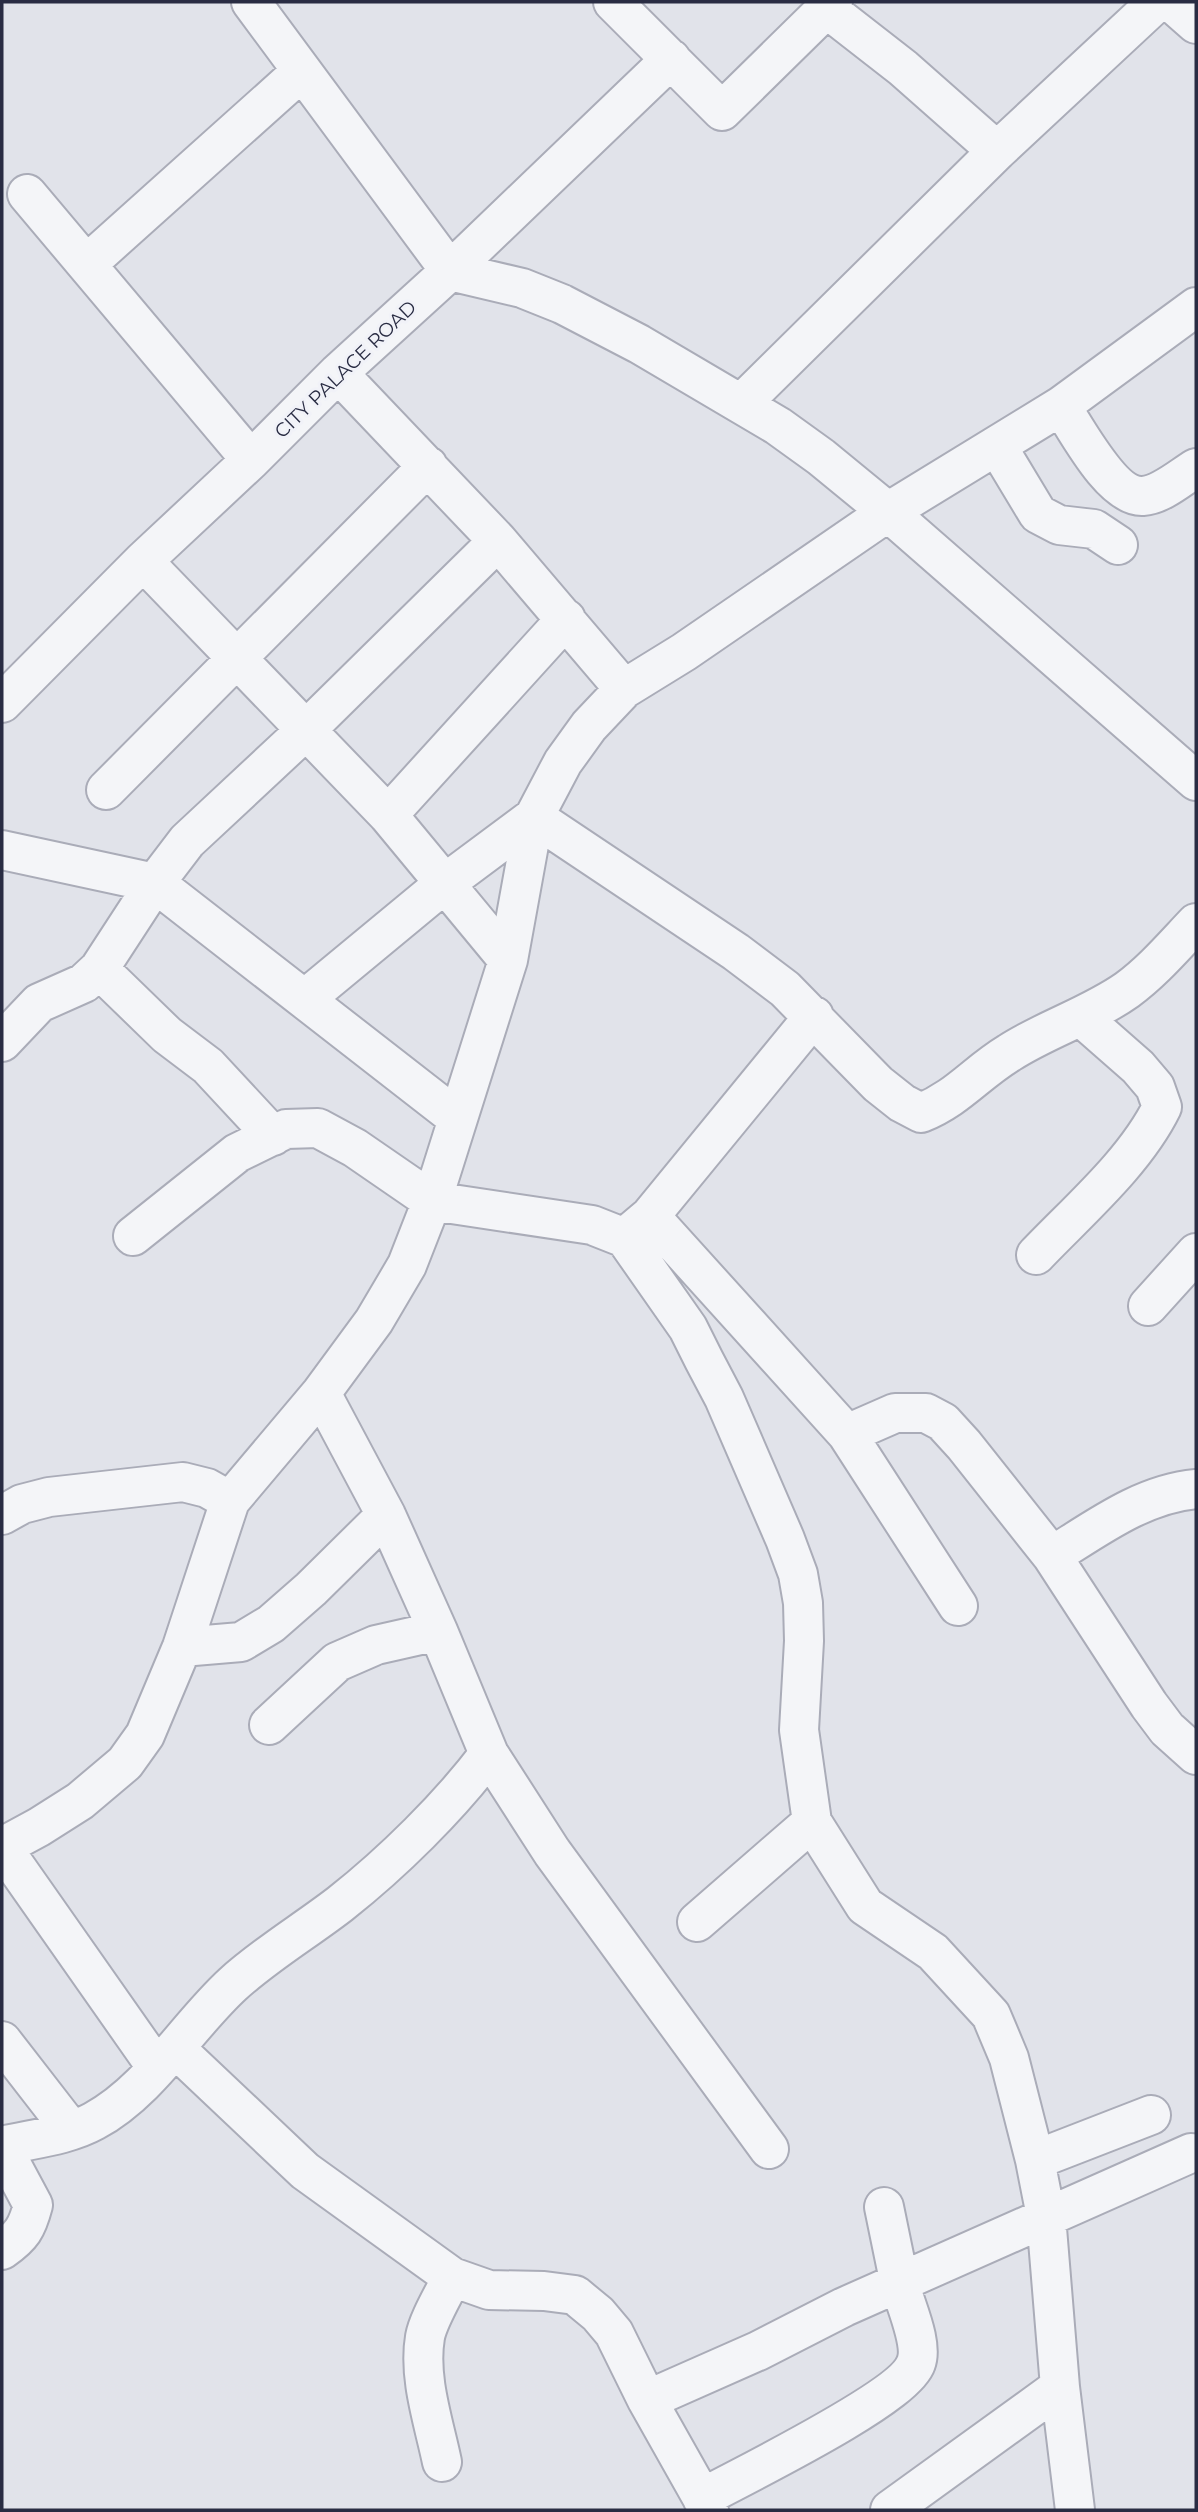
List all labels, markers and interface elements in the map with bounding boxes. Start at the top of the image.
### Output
street label: CITY PALACE ROAD [270,296,421,443]

